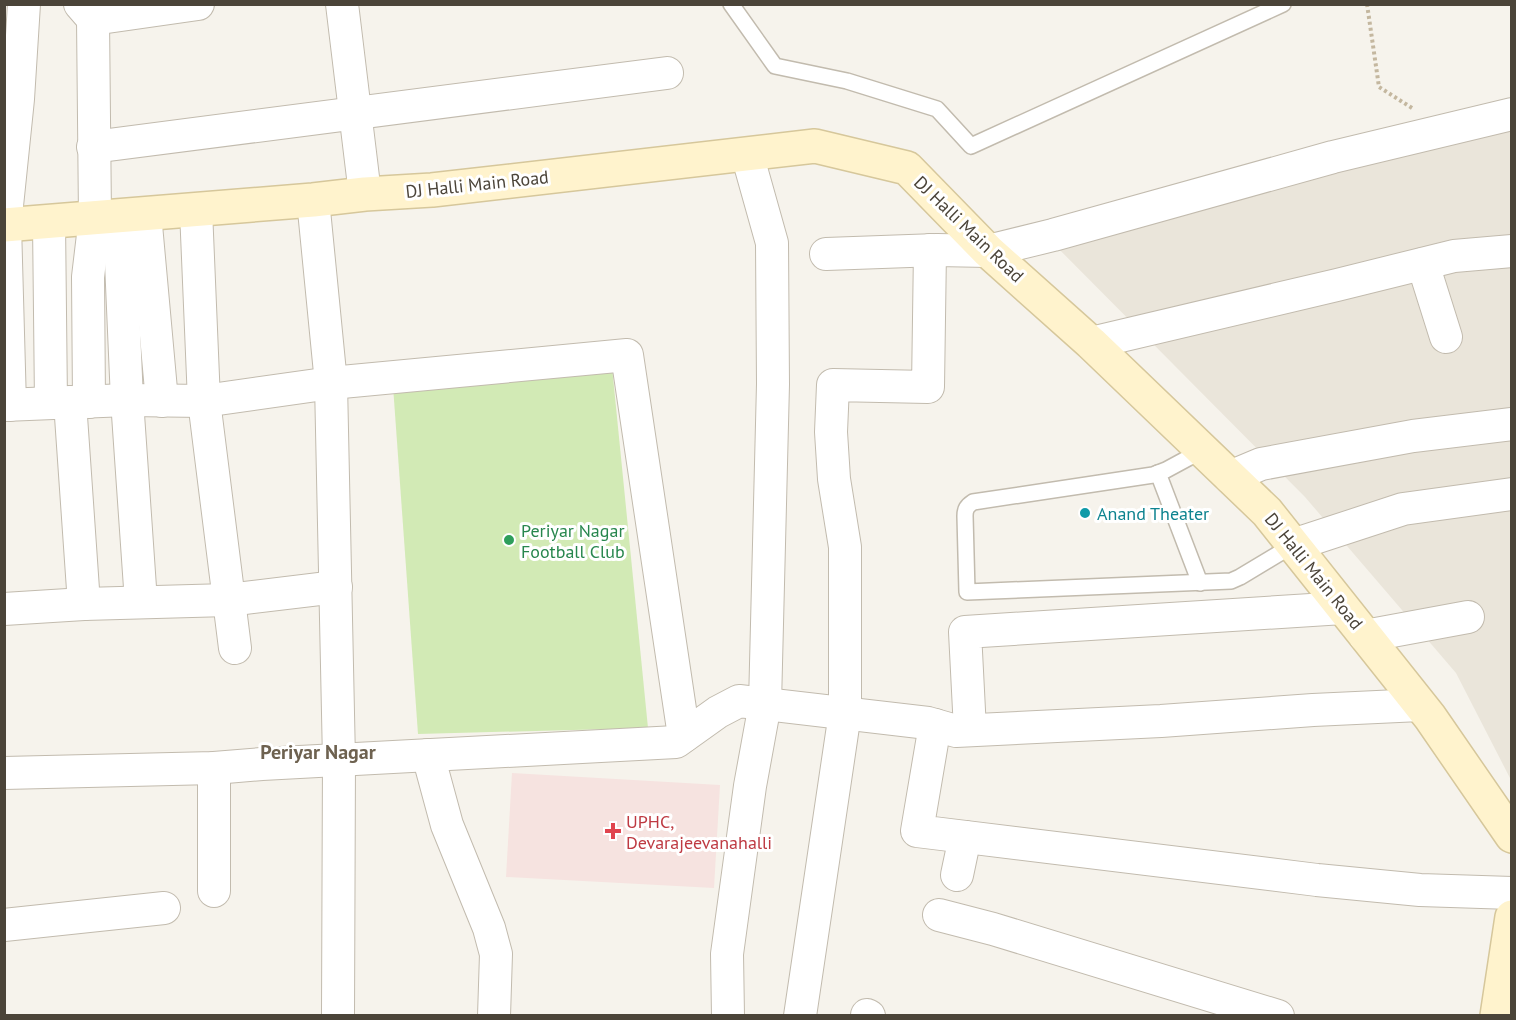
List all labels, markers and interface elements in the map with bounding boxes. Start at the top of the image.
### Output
street label: DJ Halli Main Road [404,165,550,203]
street label: DJ Halli Main Road [909,171,1029,287]
place label: Anand Theater [1097,502,1209,525]
marker: Anand Theater [1078,506,1092,520]
street label: DJ Halli Main Road [1260,508,1368,634]
place label: Periyar Nagar Football Club [521,519,625,563]
marker: Periyar Nagar Football Club [502,533,516,547]
district label: Periyar Nagar [260,739,376,765]
place label: UPHC, Devarajeevanahalli [626,810,772,854]
marker: UPHC, Devarajeevanahalli [604,822,622,840]

